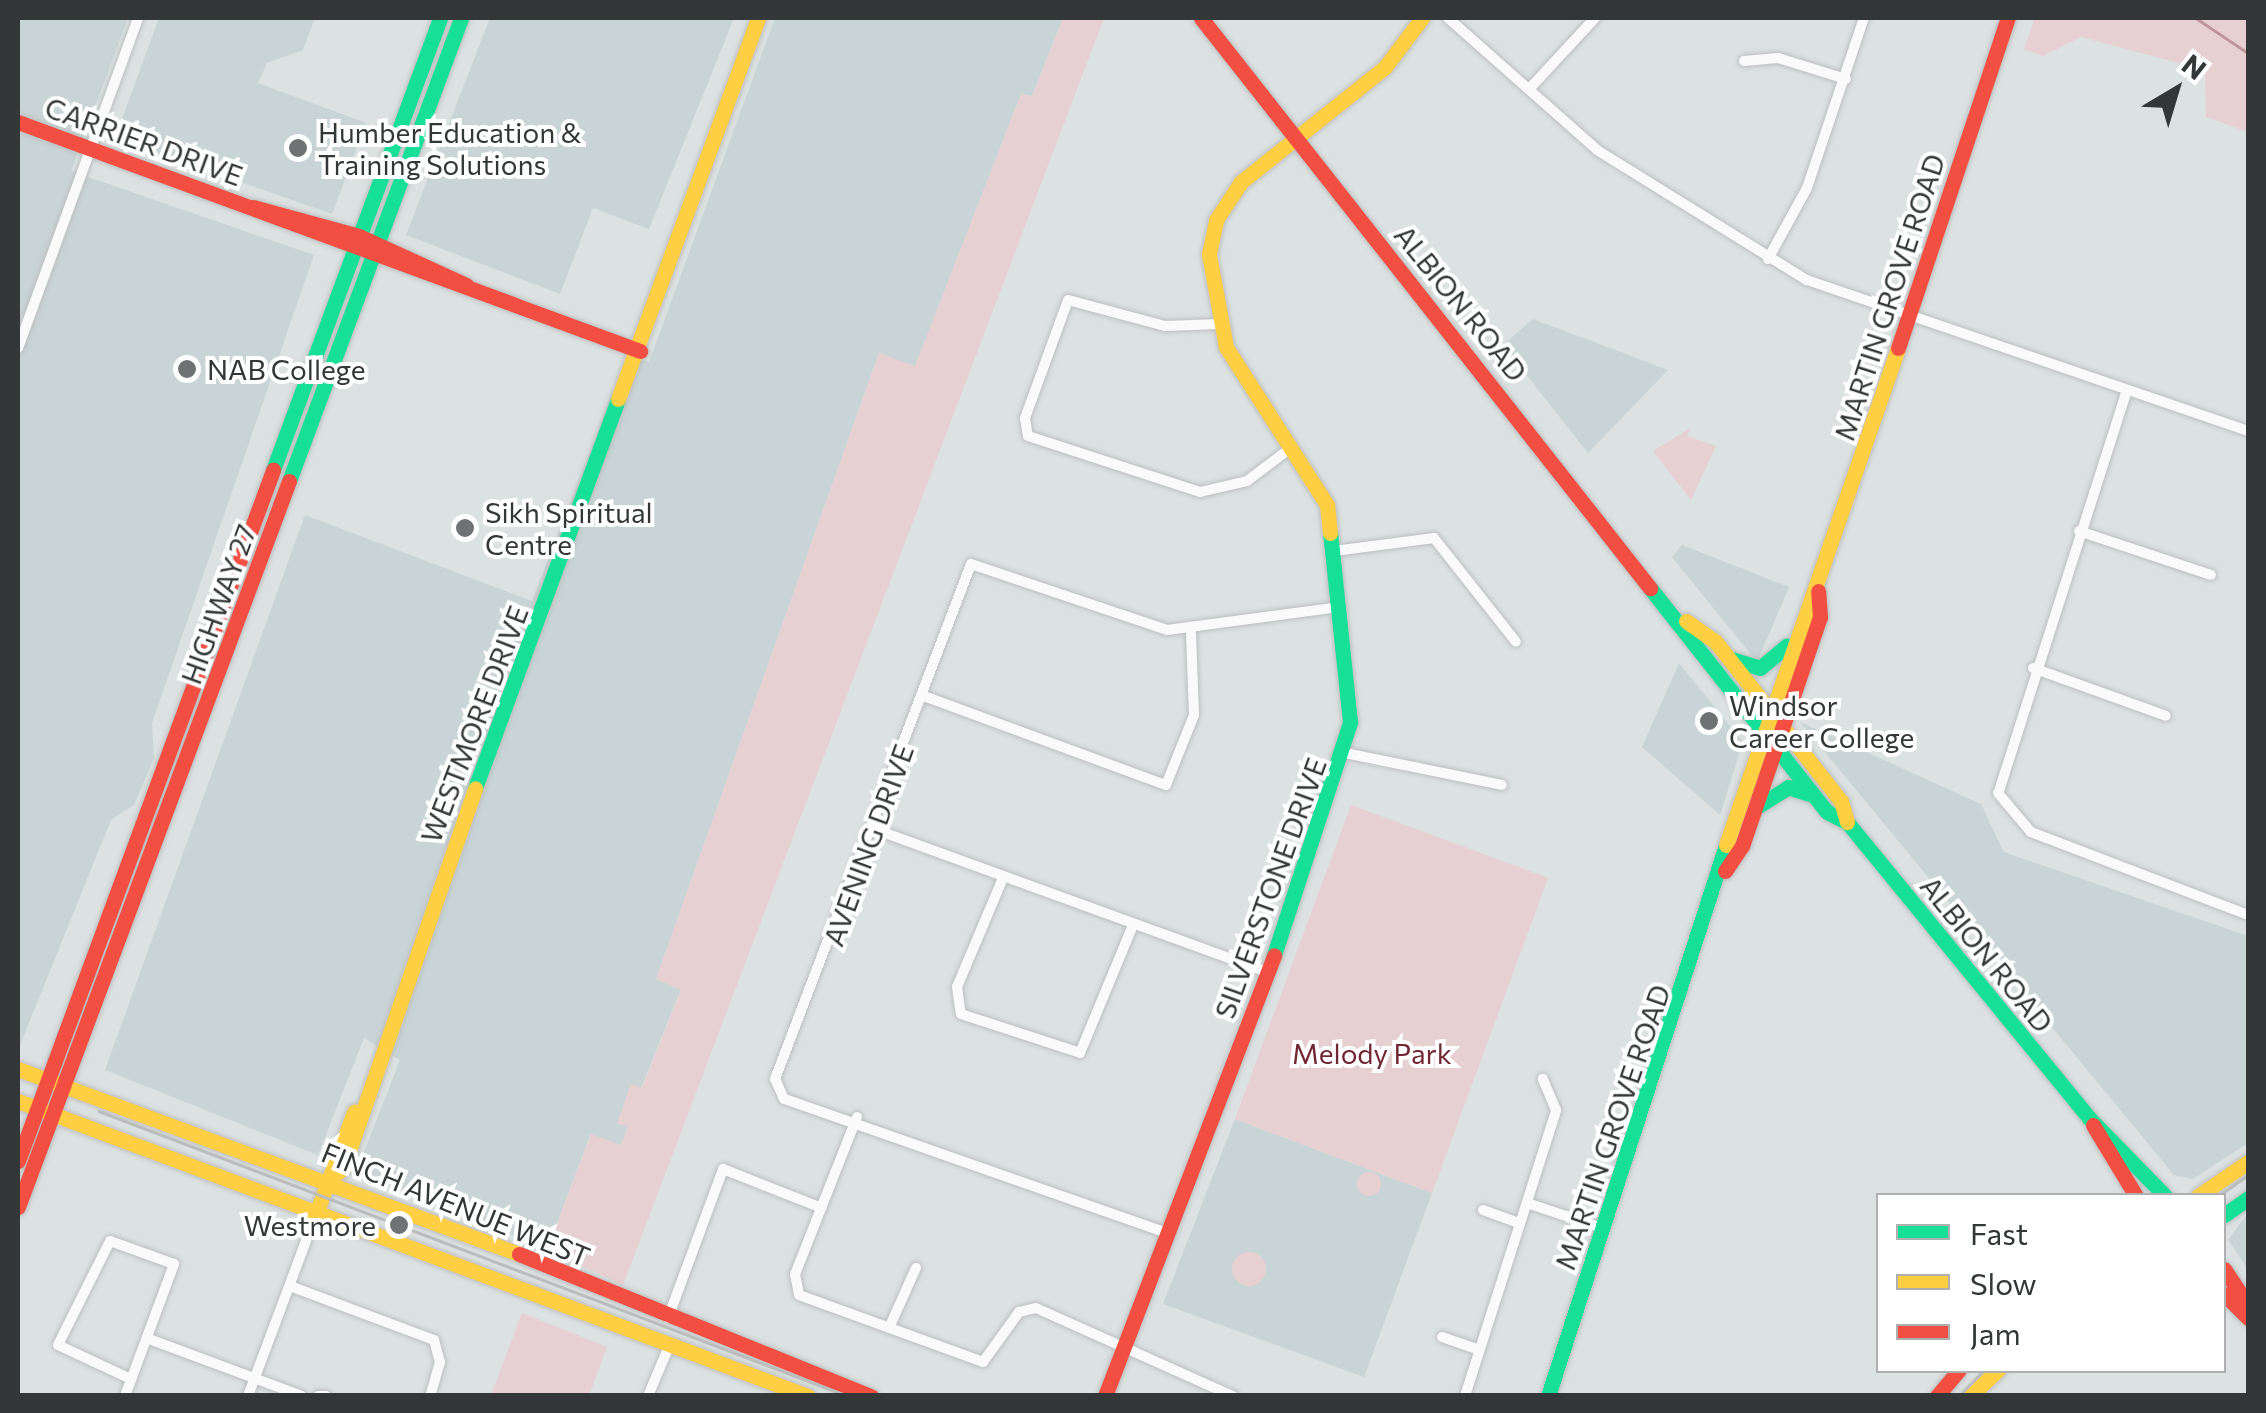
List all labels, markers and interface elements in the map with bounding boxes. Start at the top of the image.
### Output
north arrow [2126,40,2226,140]
text: N [2176,46,2213,86]
street label: CARRIER DRIVE [41,90,247,192]
place label: Humber Education & Training Solutions [318,115,581,181]
marker: Humber Education & Training Solutions [287,137,309,159]
street label: MARTIN GROVE ROAD [1827,150,1951,444]
street label: ALBION ROAD [1388,218,1534,388]
place label: NAB College [207,352,365,386]
marker: NAB College [176,358,198,380]
place label: Sikh Spiritual Centre [485,495,653,561]
marker: Sikh Spiritual Centre [454,517,476,539]
street label: HIGHWAY 27 [174,520,262,688]
street label: WESTMORE DRIVE [413,601,535,847]
place label: Windsor Career College [1729,688,1914,754]
marker: Windsor Career College [1698,710,1720,732]
street label: AVENING DRIVE [816,740,920,950]
street label: SILVERSTONE DRIVE [1207,753,1333,1023]
street label: ALBION ROAD [1914,869,2060,1039]
street label: MARTIN GROVE ROAD [1547,980,1677,1274]
park label: Melody Park [1292,1036,1452,1070]
street label: FINCH AVENUE WEST [317,1135,595,1273]
legend [1876,1193,2226,1373]
place label: Westmore [244,1208,376,1242]
marker: Westmore [386,1212,412,1238]
text: Fast [1970,1214,2028,1251]
text: Slow [1970,1264,2037,1301]
text: Jam [1970,1314,2021,1351]

